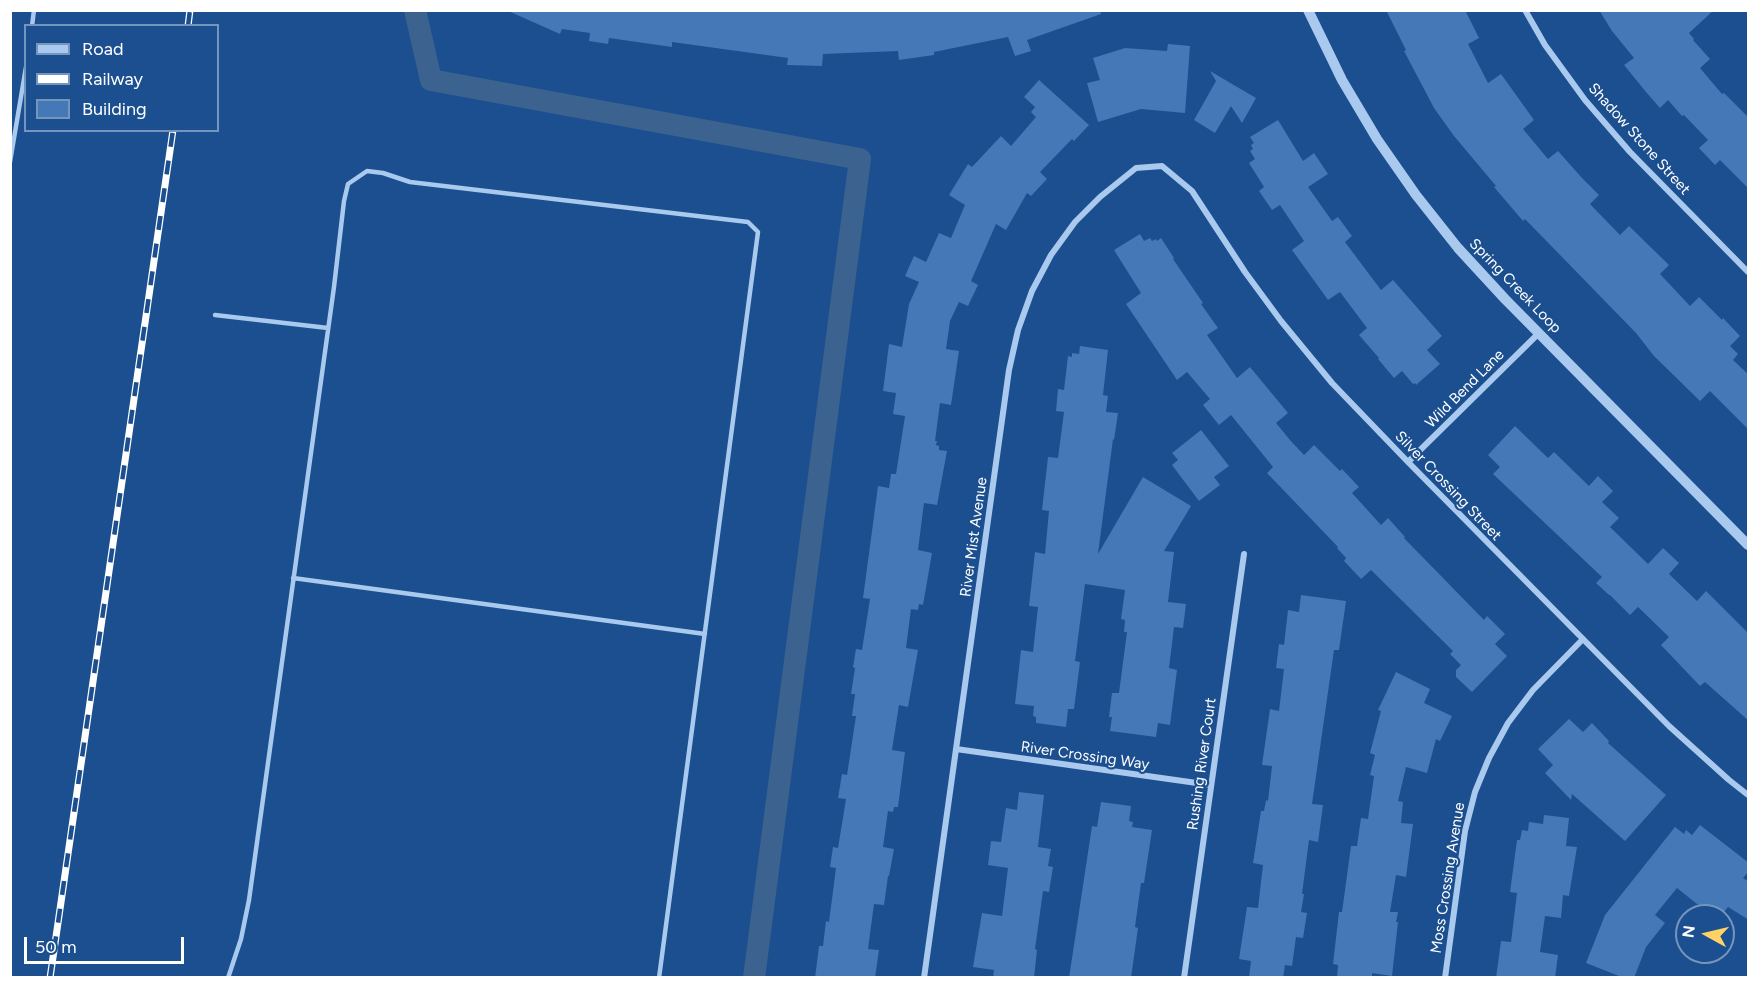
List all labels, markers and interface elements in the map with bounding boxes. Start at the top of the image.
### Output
legend [24,24,219,132]
text: Road [82,38,123,60]
text: Railway [82,68,143,90]
street label: Shadow Stone Street [1584,80,1694,198]
text: Building [82,98,147,120]
street label: Spring Creek Loop [1465,235,1565,337]
street label: Wild Bend Lane [1422,346,1508,432]
street label: Silver Crossing Street [1391,427,1505,545]
street label: River Mist Avenue [957,476,991,598]
street label: Rushing River Court [1184,697,1220,831]
street label: River Crossing Way [1020,738,1150,774]
street label: Moss Crossing Avenue [1427,801,1469,955]
north arrow [1675,904,1735,964]
text: N [1678,924,1699,939]
scale bar [27,925,188,963]
text: 50 m [35,936,77,958]

